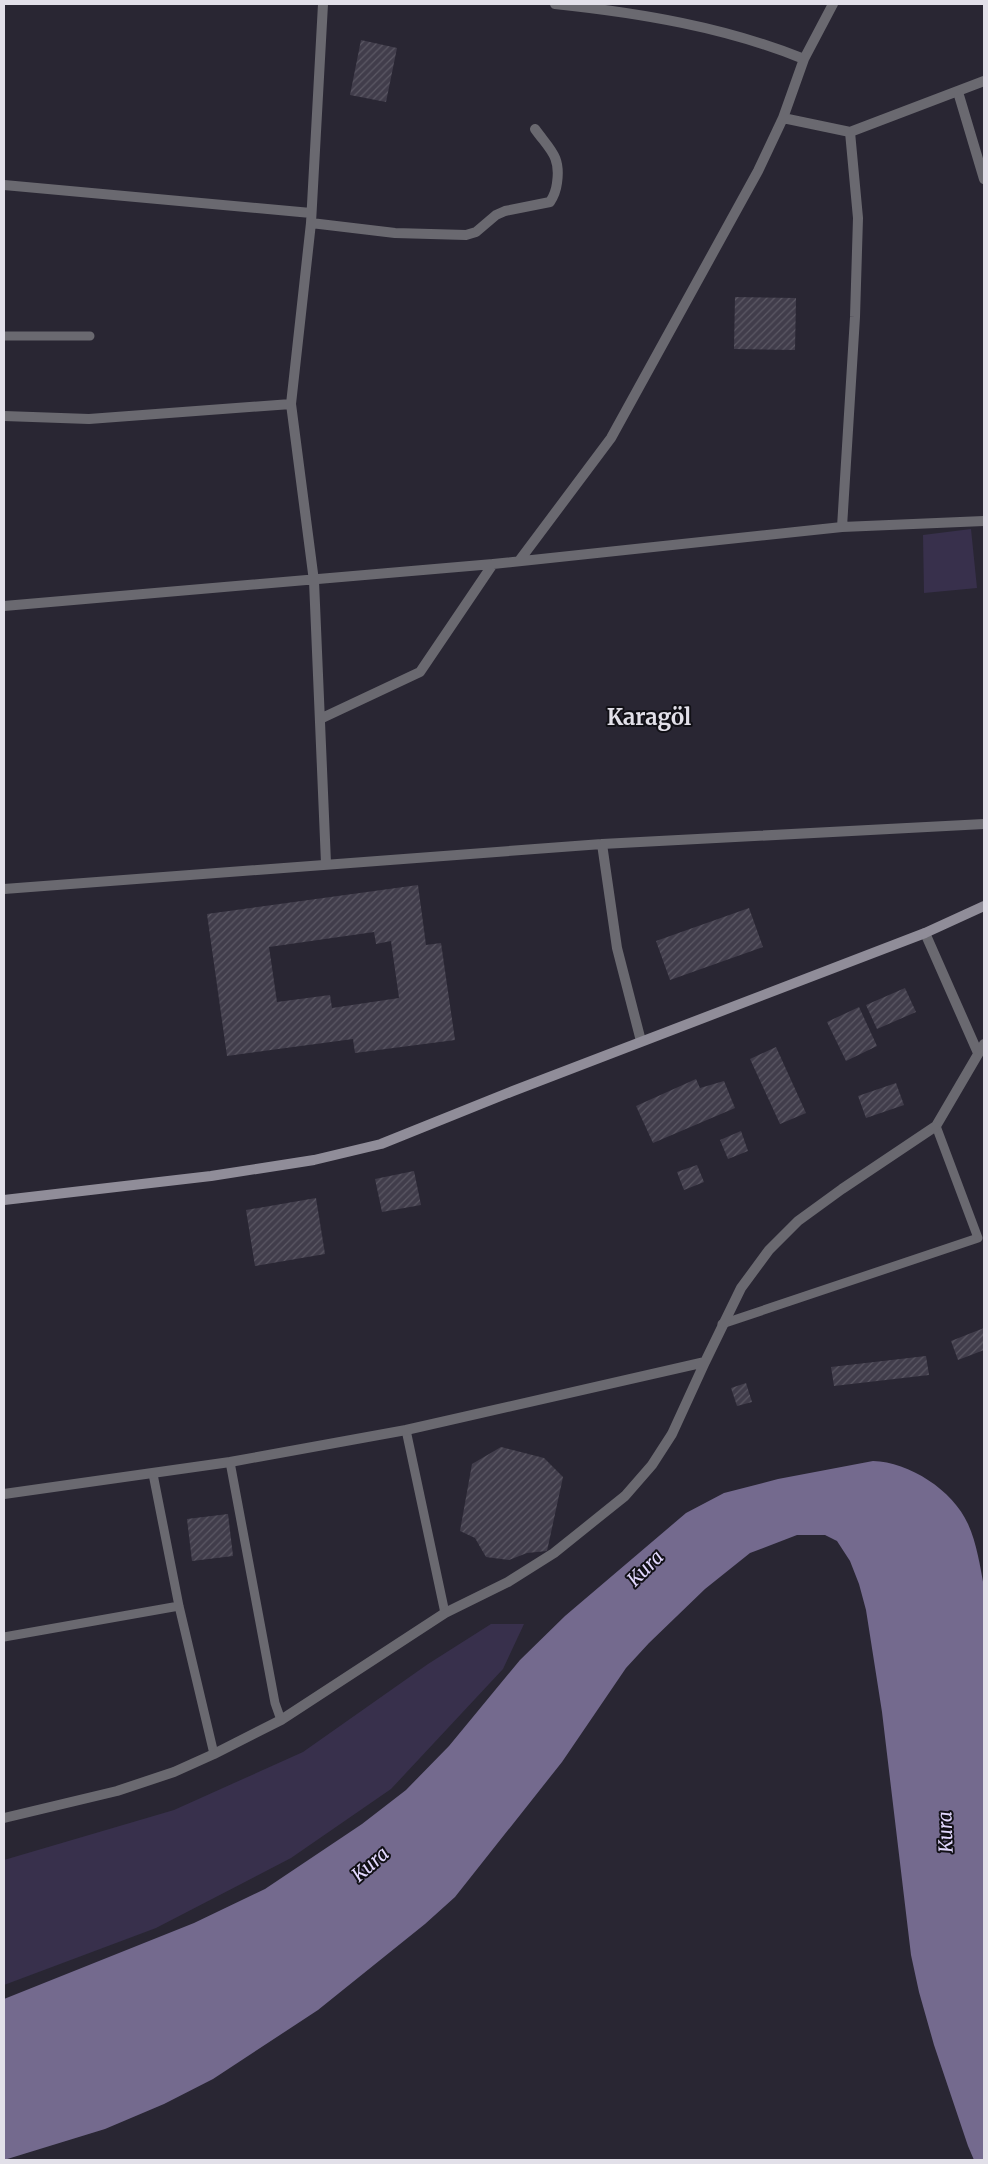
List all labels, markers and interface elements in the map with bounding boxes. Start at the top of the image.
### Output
district label: Karagöl [607,703,691,731]
water label: Kura [621,1545,668,1592]
water label: Kura [932,1811,958,1854]
water label: Kura [346,1841,394,1887]

